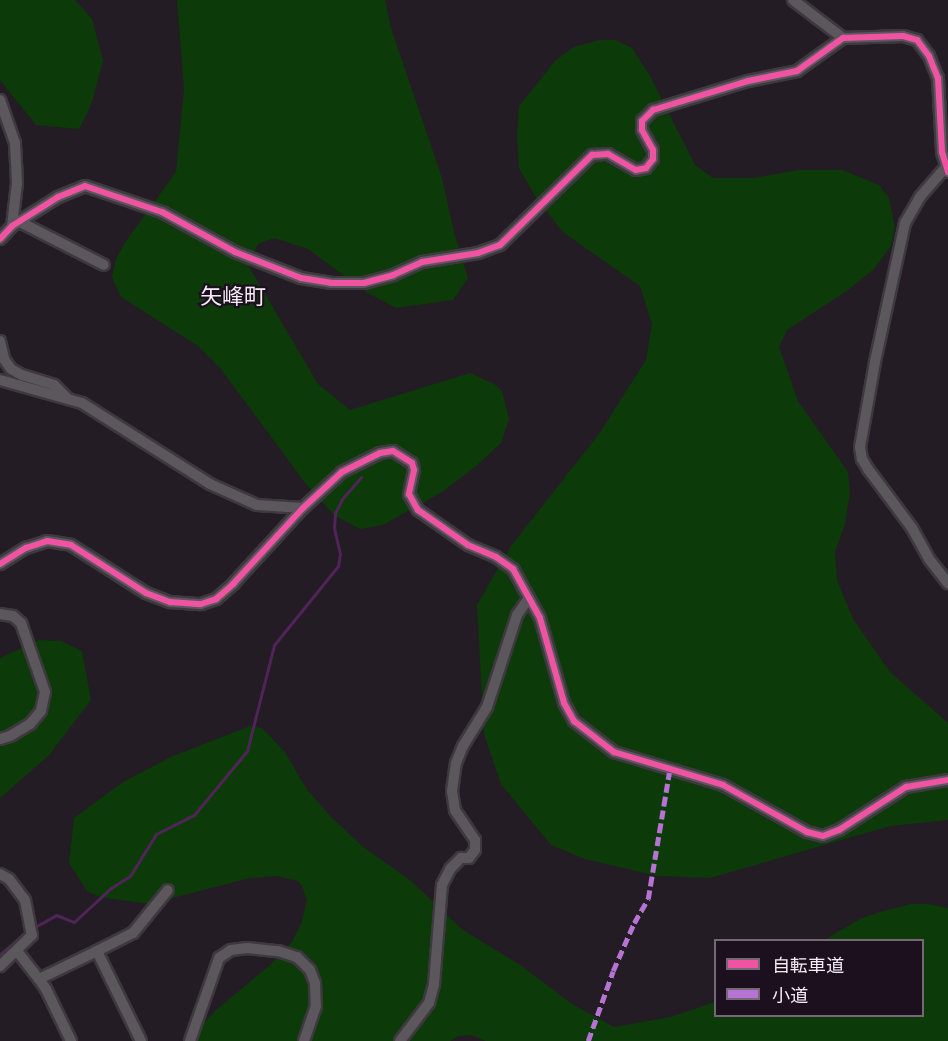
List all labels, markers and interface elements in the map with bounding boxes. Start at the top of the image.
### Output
district label: 矢峰町 [200,285,266,311]
legend [714,939,924,1017]
text: 自転車道 [772,955,844,977]
text: 小道 [772,985,808,1007]

